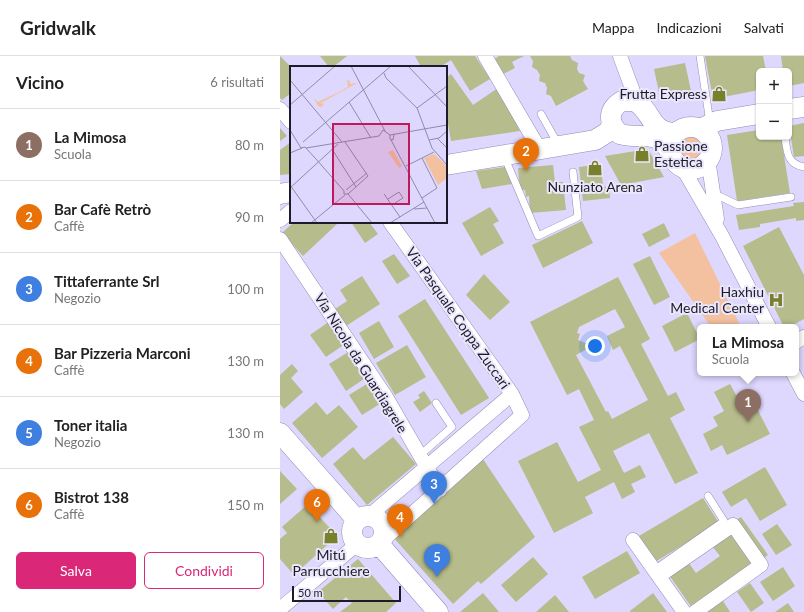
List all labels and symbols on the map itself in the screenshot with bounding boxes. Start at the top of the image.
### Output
inset map [290,66,447,223]
place label: Frutta Express [619,85,707,102]
shop icon: Frutta Express [710,85,728,103]
place label: Passione Estetica [654,137,708,170]
pin: 2 [513,138,539,171]
shop icon: Passione Estetica [633,145,651,163]
shop icon: Nunziato Arena [586,159,604,177]
place label: Nunziato Arena [547,178,643,195]
street label: Via Pasquale Coppa Zuccari [403,243,514,392]
place label: Haxhiu Medical Center [670,283,764,316]
street label: Via Nicola da Guardiagrele [311,290,412,436]
hospital icon: Haxhiu Medical Center [767,291,785,309]
your location [585,336,605,356]
pin: 1 [735,389,761,422]
pin: 3 [421,471,447,504]
pin: 6 [304,489,330,522]
pin: 4 [387,504,413,537]
shop icon: Mitú Parrucchiere [322,527,340,545]
pin: 5 [424,544,450,577]
place label: Mitú Parrucchiere [292,546,370,579]
scale bar [292,584,401,603]

